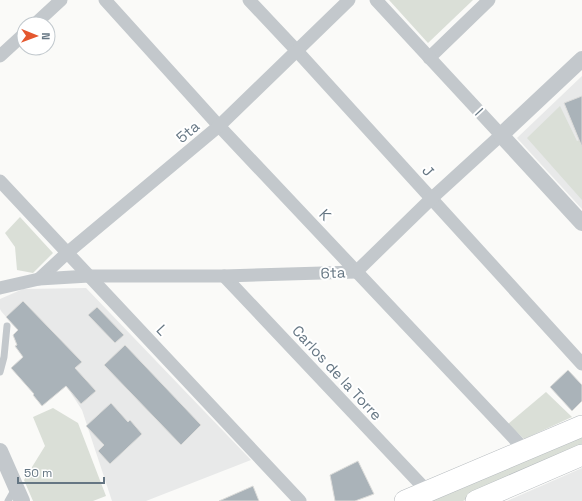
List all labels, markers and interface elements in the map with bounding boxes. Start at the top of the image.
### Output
north arrow [16,16,56,56]
text: N [39,32,53,40]
street label: I [471,104,488,119]
street label: 5ta [172,116,203,147]
street label: J [418,161,438,180]
street label: K [315,205,335,224]
street label: 6ta [320,263,346,282]
street label: L [153,320,172,339]
street label: Carlos de la Torre [288,321,386,424]
scale bar [18,459,104,485]
text: 50 m [24,465,52,481]

